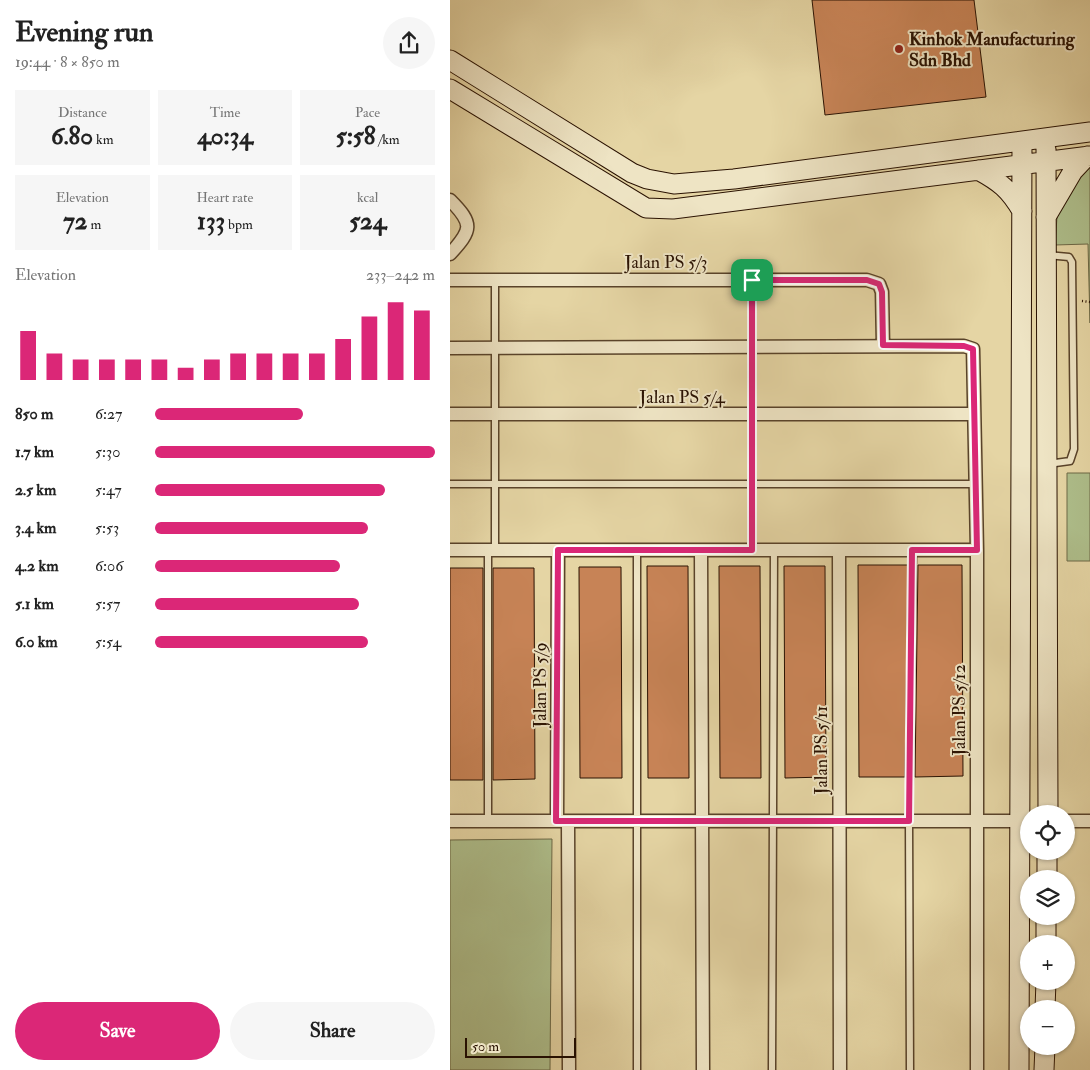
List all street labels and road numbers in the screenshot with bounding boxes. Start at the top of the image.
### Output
street label: Jalan PS 5/3 [624,251,707,274]
street label: Jalan PS 5/4 [638,386,726,409]
street label: Jalan PS 5/9 [529,642,552,729]
street label: Jalan PS 5/12 [948,664,971,757]
street label: Jalan PS 5/11 [810,706,833,795]

